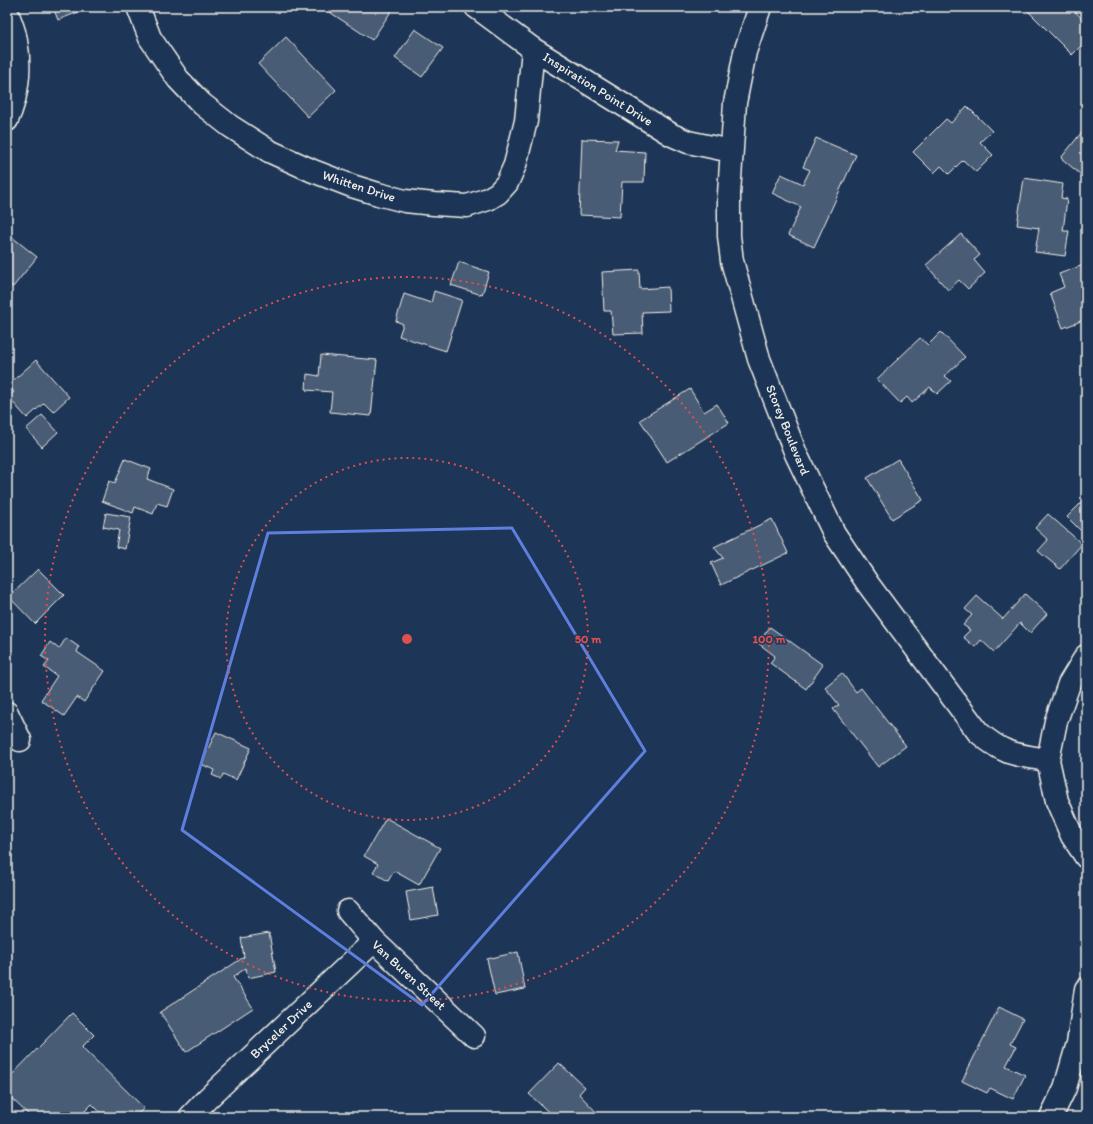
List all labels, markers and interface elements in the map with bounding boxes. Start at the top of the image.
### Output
street label: Inspiration Point Drive [540,49,656,129]
street label: Whitten Drive [321,167,397,205]
street label: Storey Boulevard [763,383,813,477]
centre of rings [400,632,414,646]
text: 50 m [575,632,602,646]
text: 100 m [752,632,786,646]
street label: Van Buren Street [369,937,449,1013]
street label: Bryceler Drive [247,997,315,1061]

